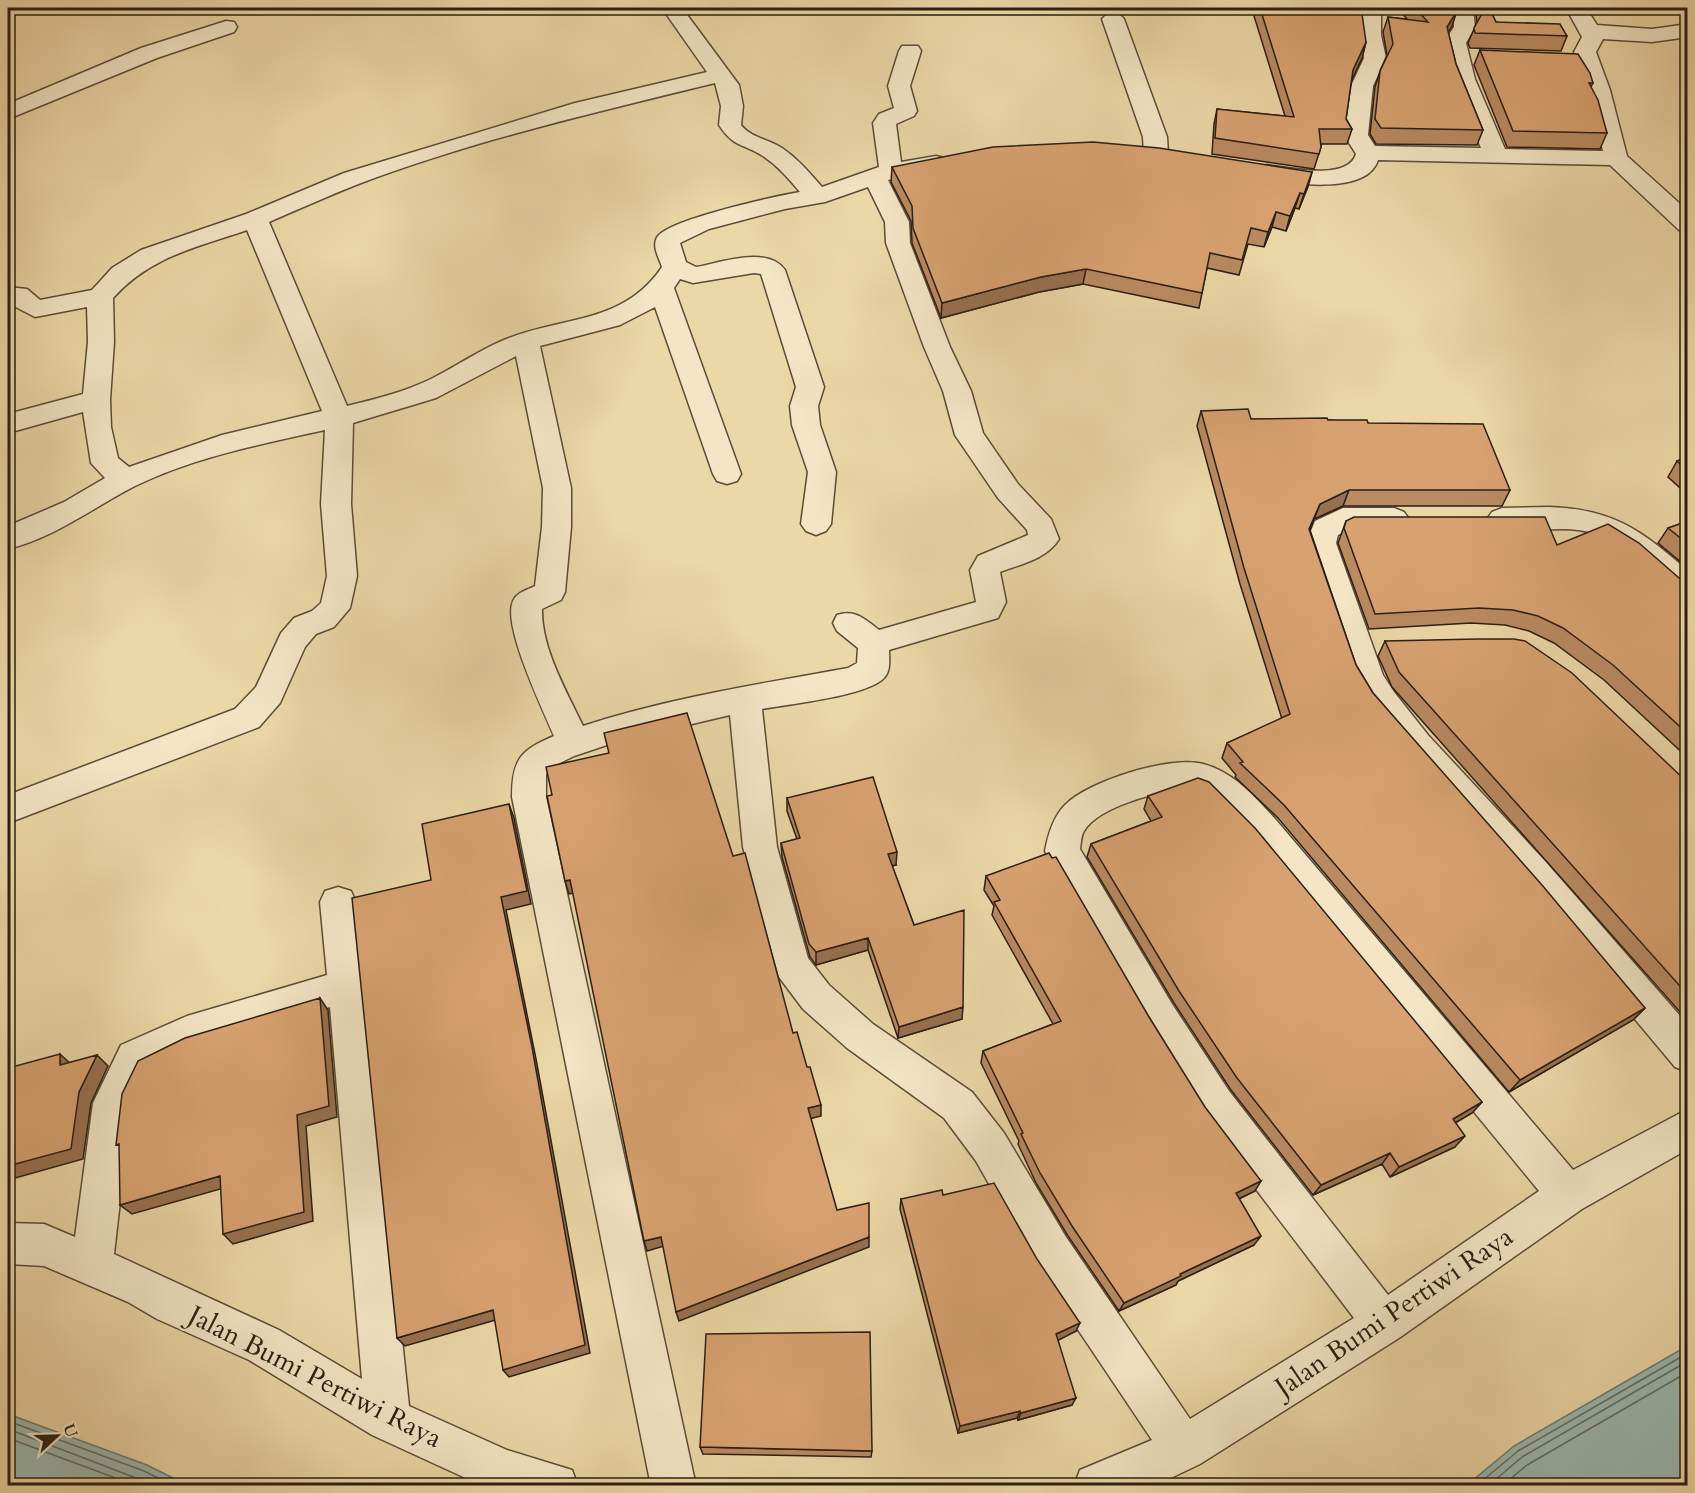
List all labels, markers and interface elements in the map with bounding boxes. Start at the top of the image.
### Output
street label: Jalan Bumi Pertiwi Raya [1264,1218,1521,1408]
street label: Jalan Bumi Pertiwi Raya [178,1295,448,1457]
north arrow [27,1406,87,1466]
text: U [57,1421,83,1441]

